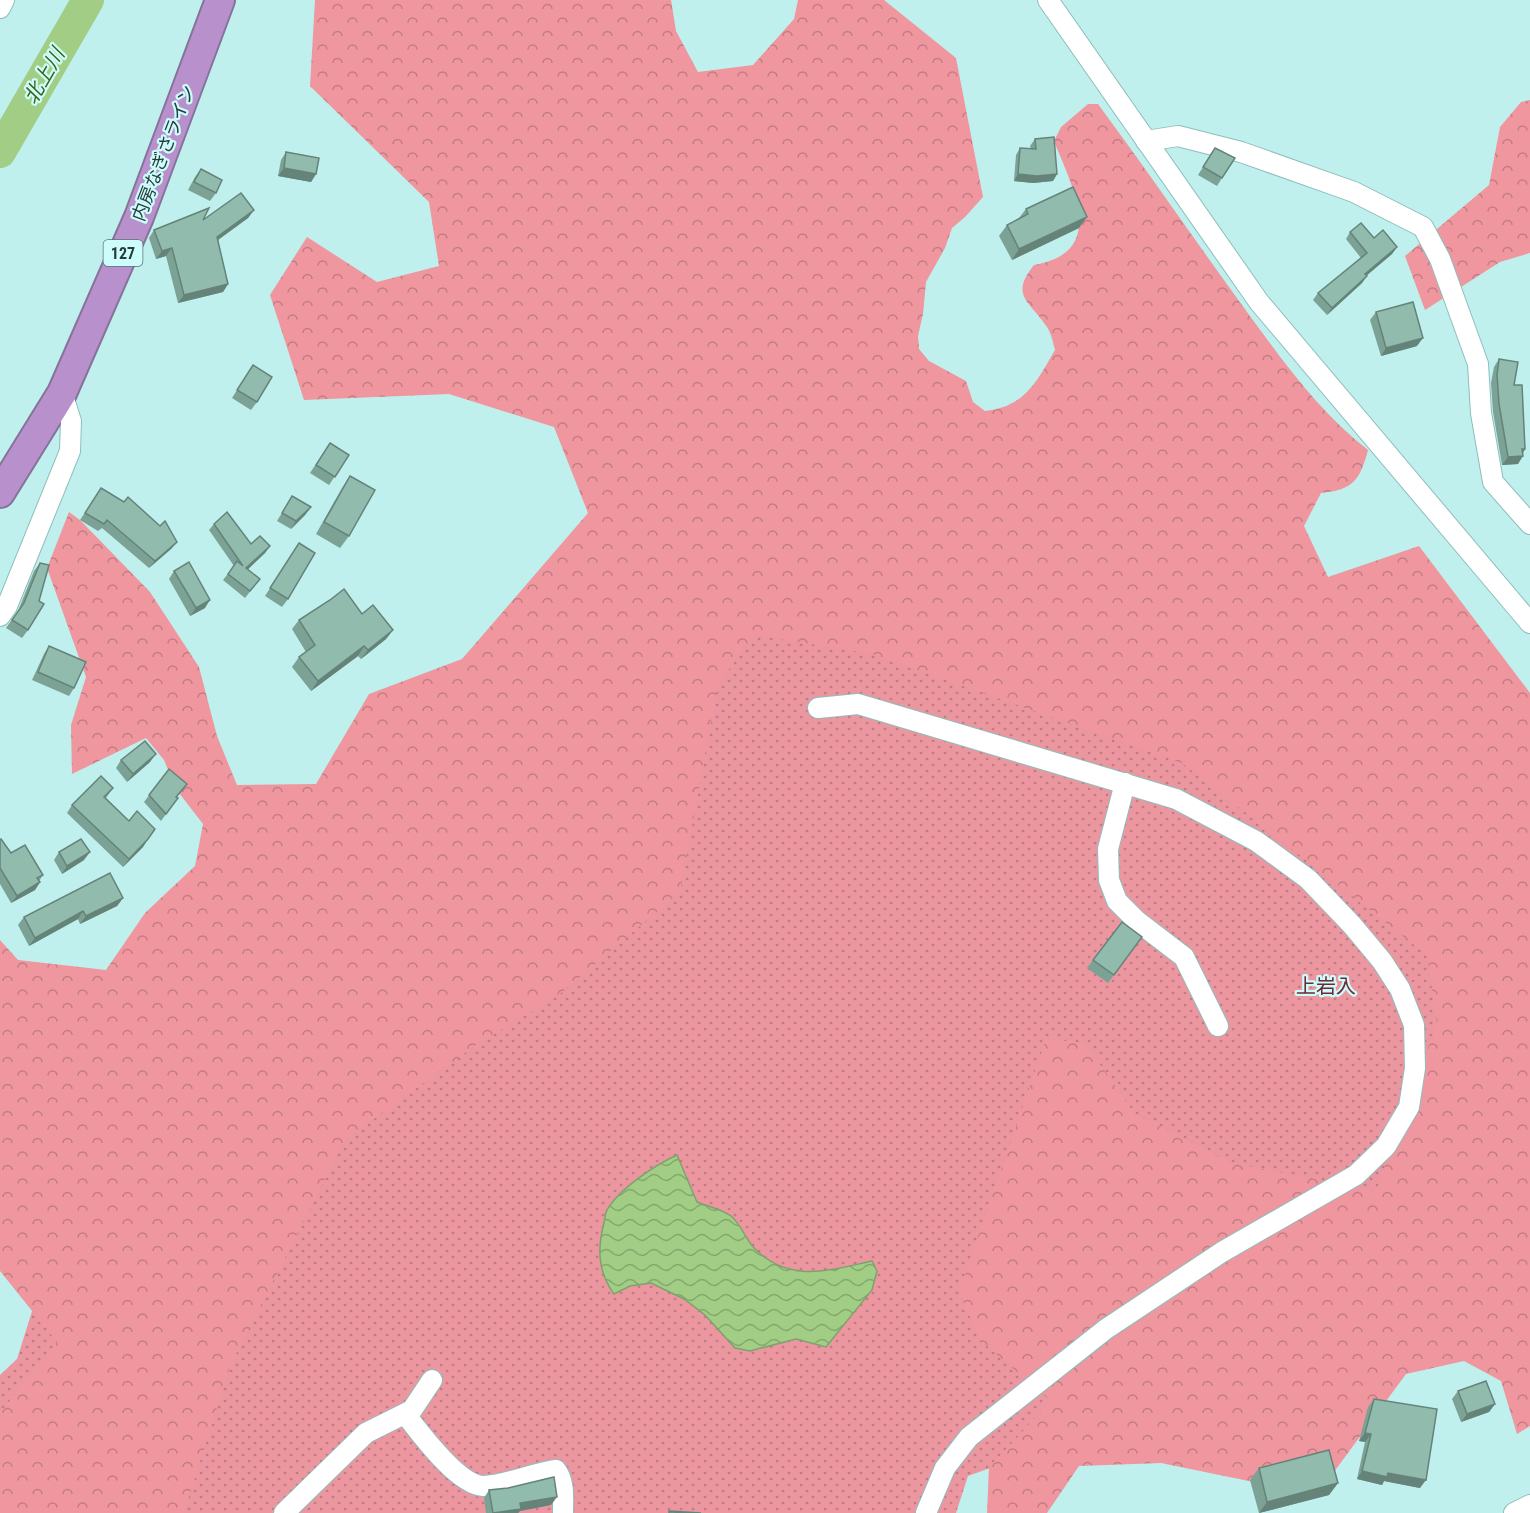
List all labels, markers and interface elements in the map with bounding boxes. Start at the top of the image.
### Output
water label: 北上川 [19,42,70,108]
street label: 内房なぎさライン [127,82,199,224]
road number: 127 [104,240,142,266]
district label: 上岩入 [1296,974,1356,998]

